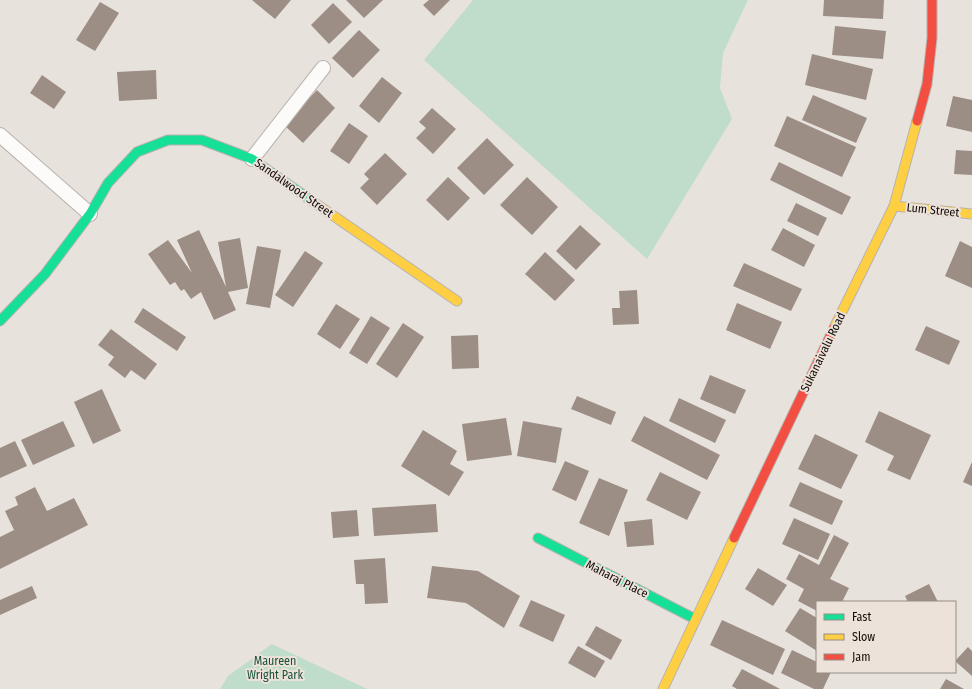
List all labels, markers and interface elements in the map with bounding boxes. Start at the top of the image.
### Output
street label: Sandalwood Street [252,156,336,220]
street label: Lum Street [906,200,960,220]
street label: Sukanaivalu Road [798,310,848,394]
street label: Maharaj Place [584,557,651,601]
legend [816,601,956,673]
text: Fast [852,610,871,624]
text: Slow [852,630,875,644]
text: Jam [852,650,870,664]
park label: Maureen Wright Park [247,654,303,682]

